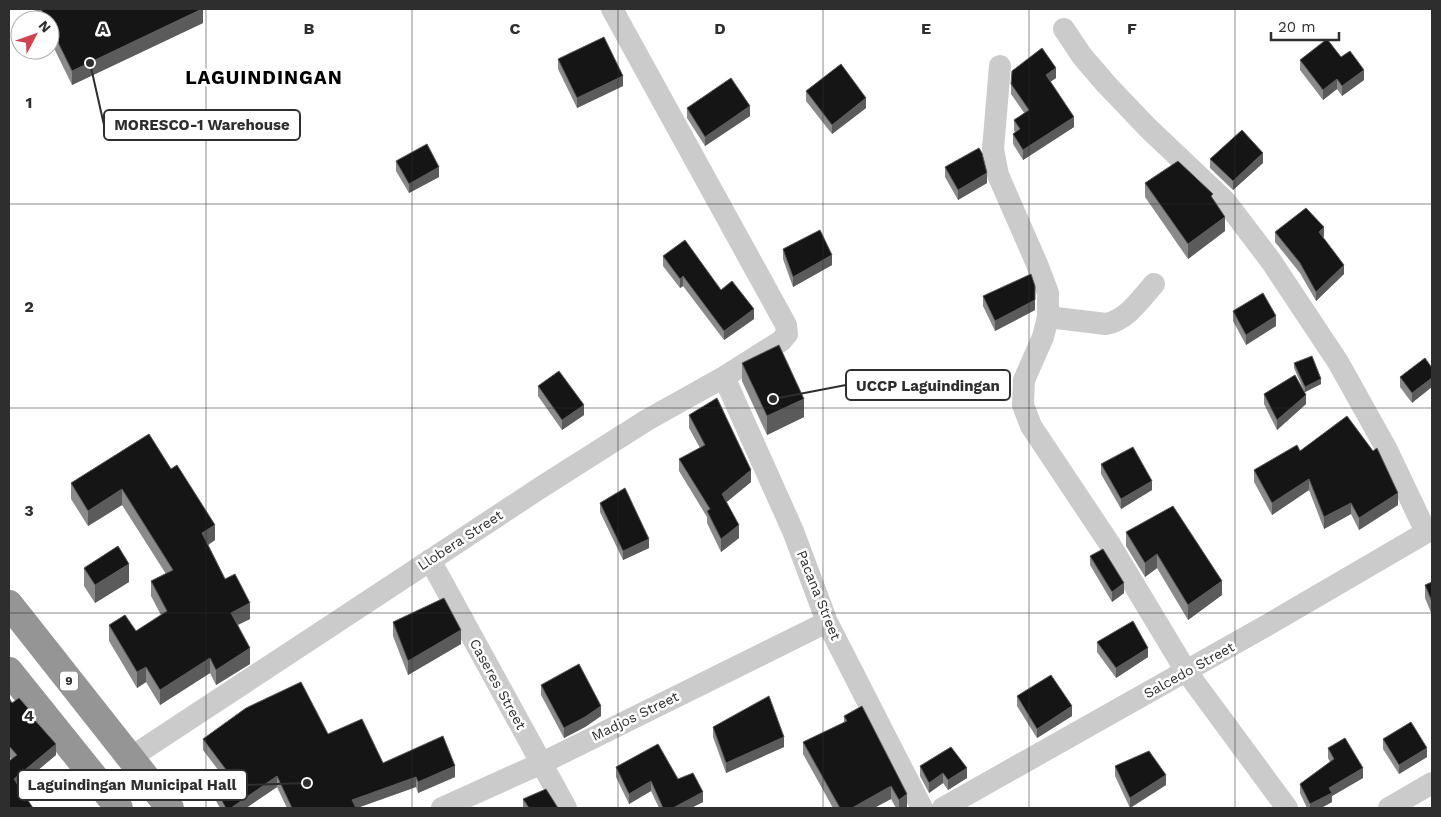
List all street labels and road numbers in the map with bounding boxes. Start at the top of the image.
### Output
street label: Llobera Street [415,507,506,573]
street label: Pacana Street [794,548,844,642]
street label: Caseres Street [467,636,530,732]
street label: Salcedo Street [1141,638,1237,701]
road number: 9 [60,671,78,690]
street label: Madjos Street [589,688,681,744]

